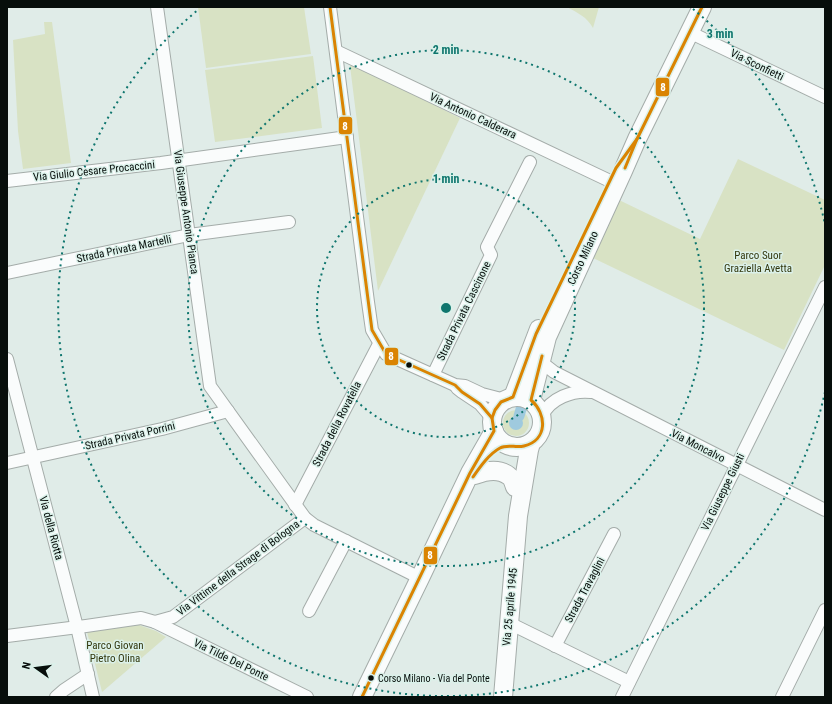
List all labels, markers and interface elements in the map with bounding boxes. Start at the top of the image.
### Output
text: 3 min [707,27,733,41]
text: 2 min [433,43,459,57]
street label: Via Sconfietti [728,47,786,83]
line badge: 8 [655,77,670,97]
text: 8 [660,81,666,94]
street label: Via Antonio Calderara [428,90,518,142]
line badge: 8 [338,116,353,135]
text: 8 [342,120,348,133]
street label: Via Giuseppe Antonio Pianca [171,149,201,275]
street label: Via Giulio Cesare Procaccini [33,158,155,184]
text: 1 min [433,172,459,186]
street label: Corso Milano [565,229,601,287]
street label: Strada Privata Martelli [75,233,173,265]
park label: Parco Suor Graziella Avetta [724,249,792,275]
street label: Strada Privata Cascinone [434,259,494,363]
centre of rings [439,301,453,315]
line badge: 8 [384,347,399,366]
text: 8 [388,350,394,363]
unlabelled marker [404,360,414,370]
street label: Strada della Rovatella [310,379,364,469]
street label: Strada Privata Porrini [84,419,176,453]
street label: Via Moncalvo [669,427,728,465]
street label: Via Giuseppe Giusti [699,451,747,533]
street label: Via della Riotta [36,495,66,561]
street label: Via Vittime della Strage di Bologna [174,518,302,618]
line badge: 8 [423,546,438,565]
text: 8 [427,549,433,562]
street label: Strada Travaglini [562,555,608,625]
street label: Via 25 aprile 1945 [500,567,520,647]
street label: Via Tilde Del Ponte [191,636,271,684]
park label: Parco Giovan Pietro Olina [86,639,144,665]
north arrow [16,648,56,688]
text: N [20,661,34,671]
marker: Corso Milano - Via del Ponte [366,673,376,683]
place label: Corso Milano - Via del Ponte [378,673,490,684]

